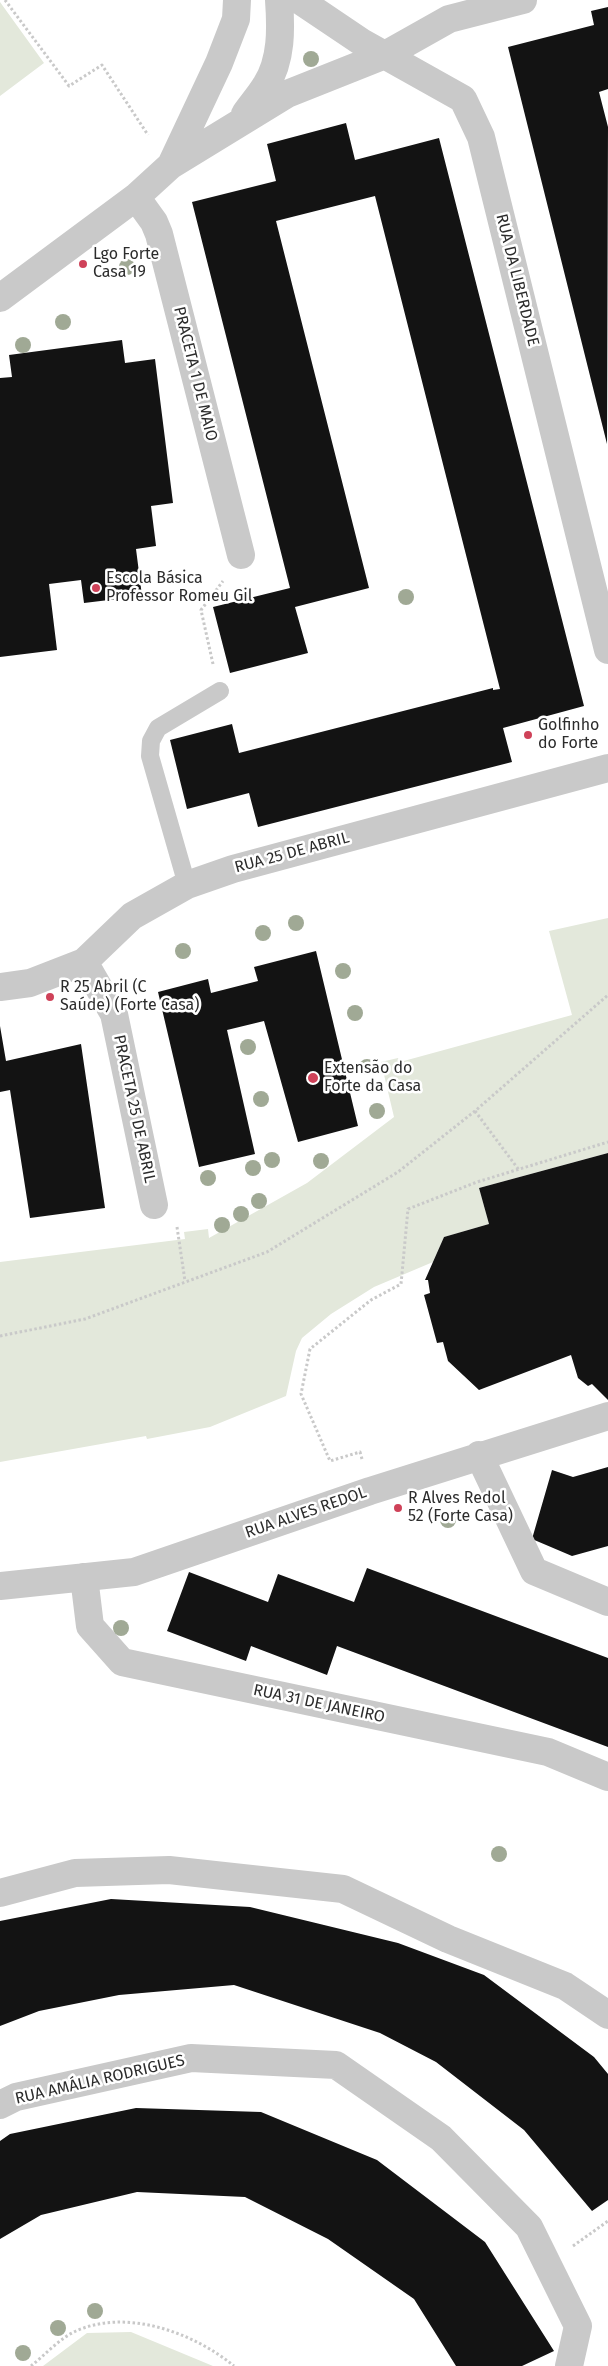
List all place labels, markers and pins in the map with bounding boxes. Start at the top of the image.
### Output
place label: Lgo Forte Casa 19 [93,245,159,283]
marker: Lgo Forte Casa 19 [77,258,89,270]
place label: Escola Básica Professor Romeu Gil [106,569,253,607]
marker: Escola Básica Professor Romeu Gil [90,582,102,594]
place label: Golfinho do Forte [538,716,599,754]
marker: Golfinho do Forte [522,729,534,741]
place label: R 25 Abril (C Saúde) (Forte Casa) [60,978,199,1016]
marker: R 25 Abril (C Saúde) (Forte Casa) [44,991,56,1003]
place label: Extensão do Forte da Casa [324,1059,421,1097]
marker: Extensão do Forte da Casa [306,1071,320,1085]
place label: R Alves Redol 52 (Forte Casa) [408,1489,513,1527]
marker: R Alves Redol 52 (Forte Casa) [392,1502,404,1514]

